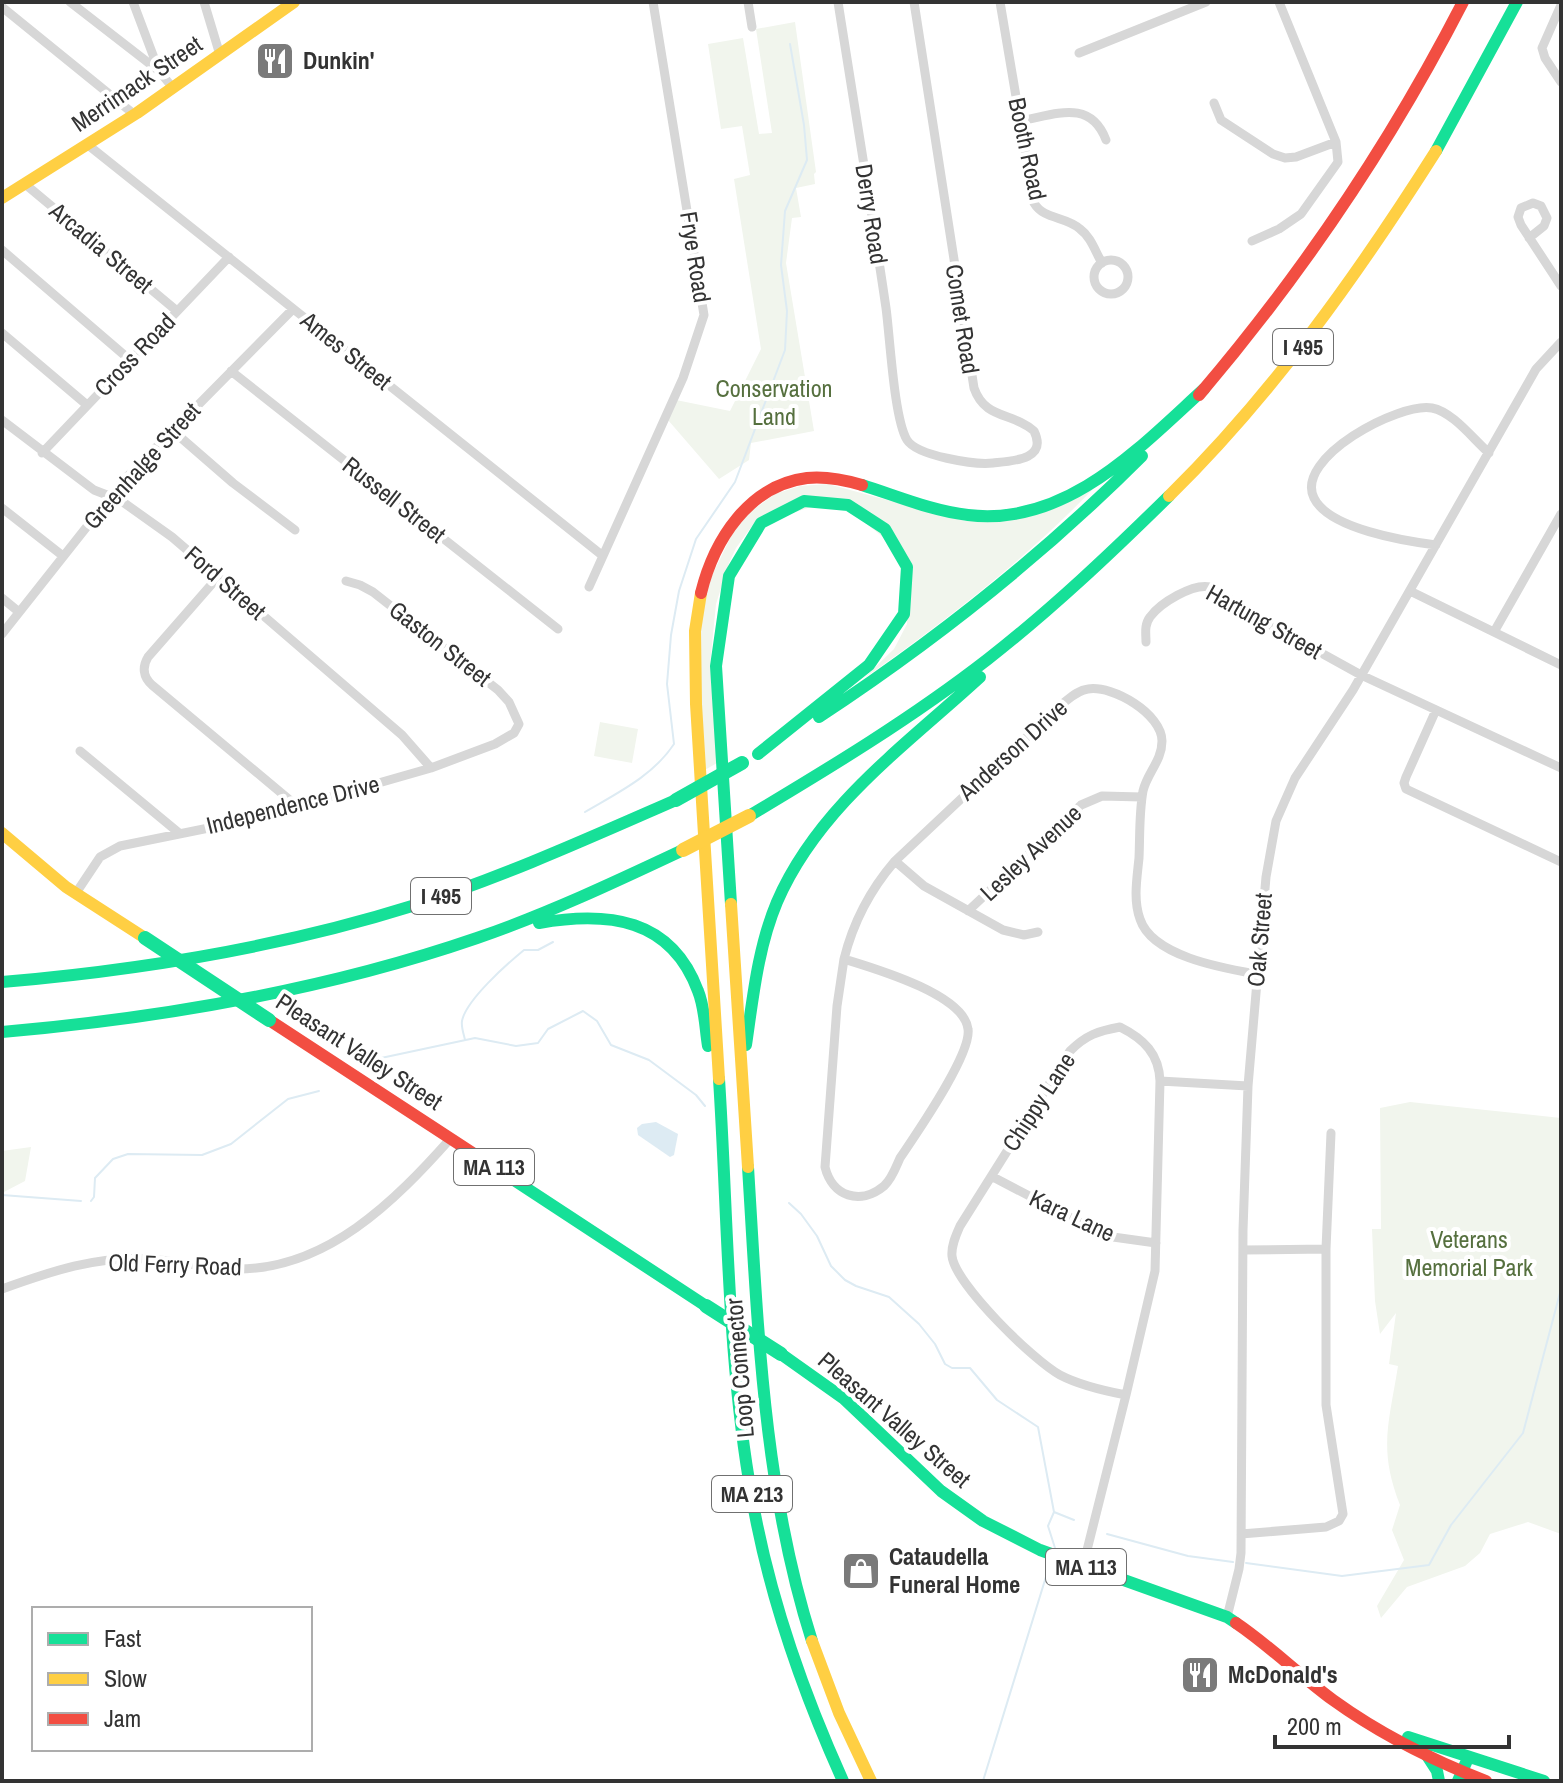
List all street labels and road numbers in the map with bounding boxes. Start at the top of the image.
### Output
street label: Merrimack Street [65,27,208,139]
street label: Booth Road [1002,95,1054,203]
street label: Derry Road [848,162,896,266]
street label: Arcadia Street [42,194,161,300]
street label: Frye Road [673,209,719,305]
street label: Comet Road [939,262,987,376]
street label: Ames Street [294,303,399,397]
street label: Cross Road [87,306,182,403]
road number: I 495 [1273,329,1333,365]
street label: Greenhalge Street [76,394,207,536]
street label: Russell Street [336,449,453,550]
street label: Ford Street [178,538,273,627]
street label: Hartung Street [1201,576,1329,666]
street label: Gaston Street [383,593,499,694]
street label: Anderson Drive [950,692,1074,808]
street label: Independence Drive [203,767,383,841]
street label: Lesley Avenue [973,797,1088,908]
road number: I 495 [411,878,471,914]
street label: Oak Street [1239,891,1279,988]
street label: Pleasant Valley Street [270,985,449,1117]
street label: Chippy Lane [994,1046,1082,1157]
road number: MA 113 [454,1149,534,1185]
street label: Kara Lane [1025,1181,1120,1249]
street label: Old Ferry Road [108,1246,242,1282]
street label: Loop Connector [717,1296,761,1439]
street label: Pleasant Valley Street [812,1344,978,1495]
road number: MA 213 [712,1476,792,1512]
road number: MA 113 [1046,1549,1126,1585]

